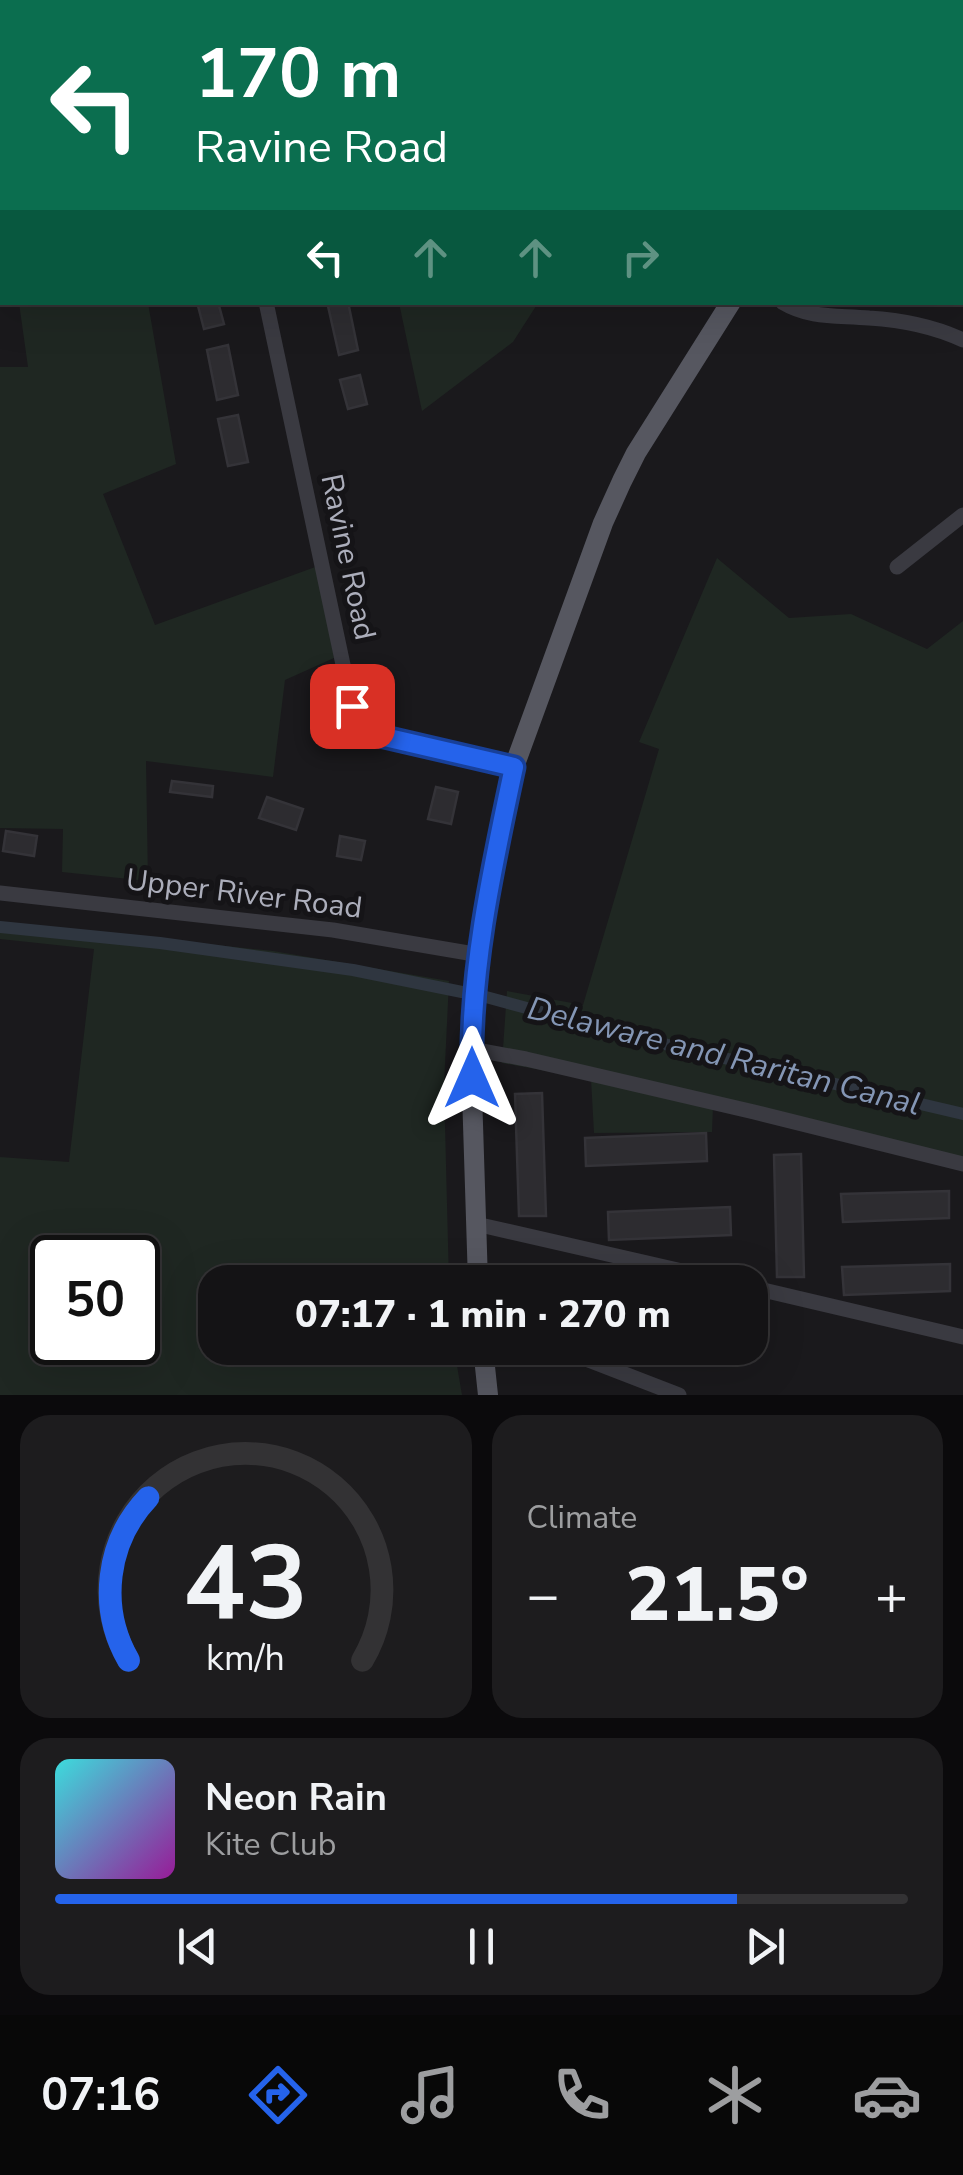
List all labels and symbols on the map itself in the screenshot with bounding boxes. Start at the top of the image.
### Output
street label: Ravine Road [310,470,386,644]
pin [310,664,395,749]
street label: Upper River Road [124,859,364,929]
water label: Delaware and Raritan Canal [523,986,925,1126]
position arrow [420,1026,524,1130]
speed limit sign: 50 [30,1235,160,1365]

